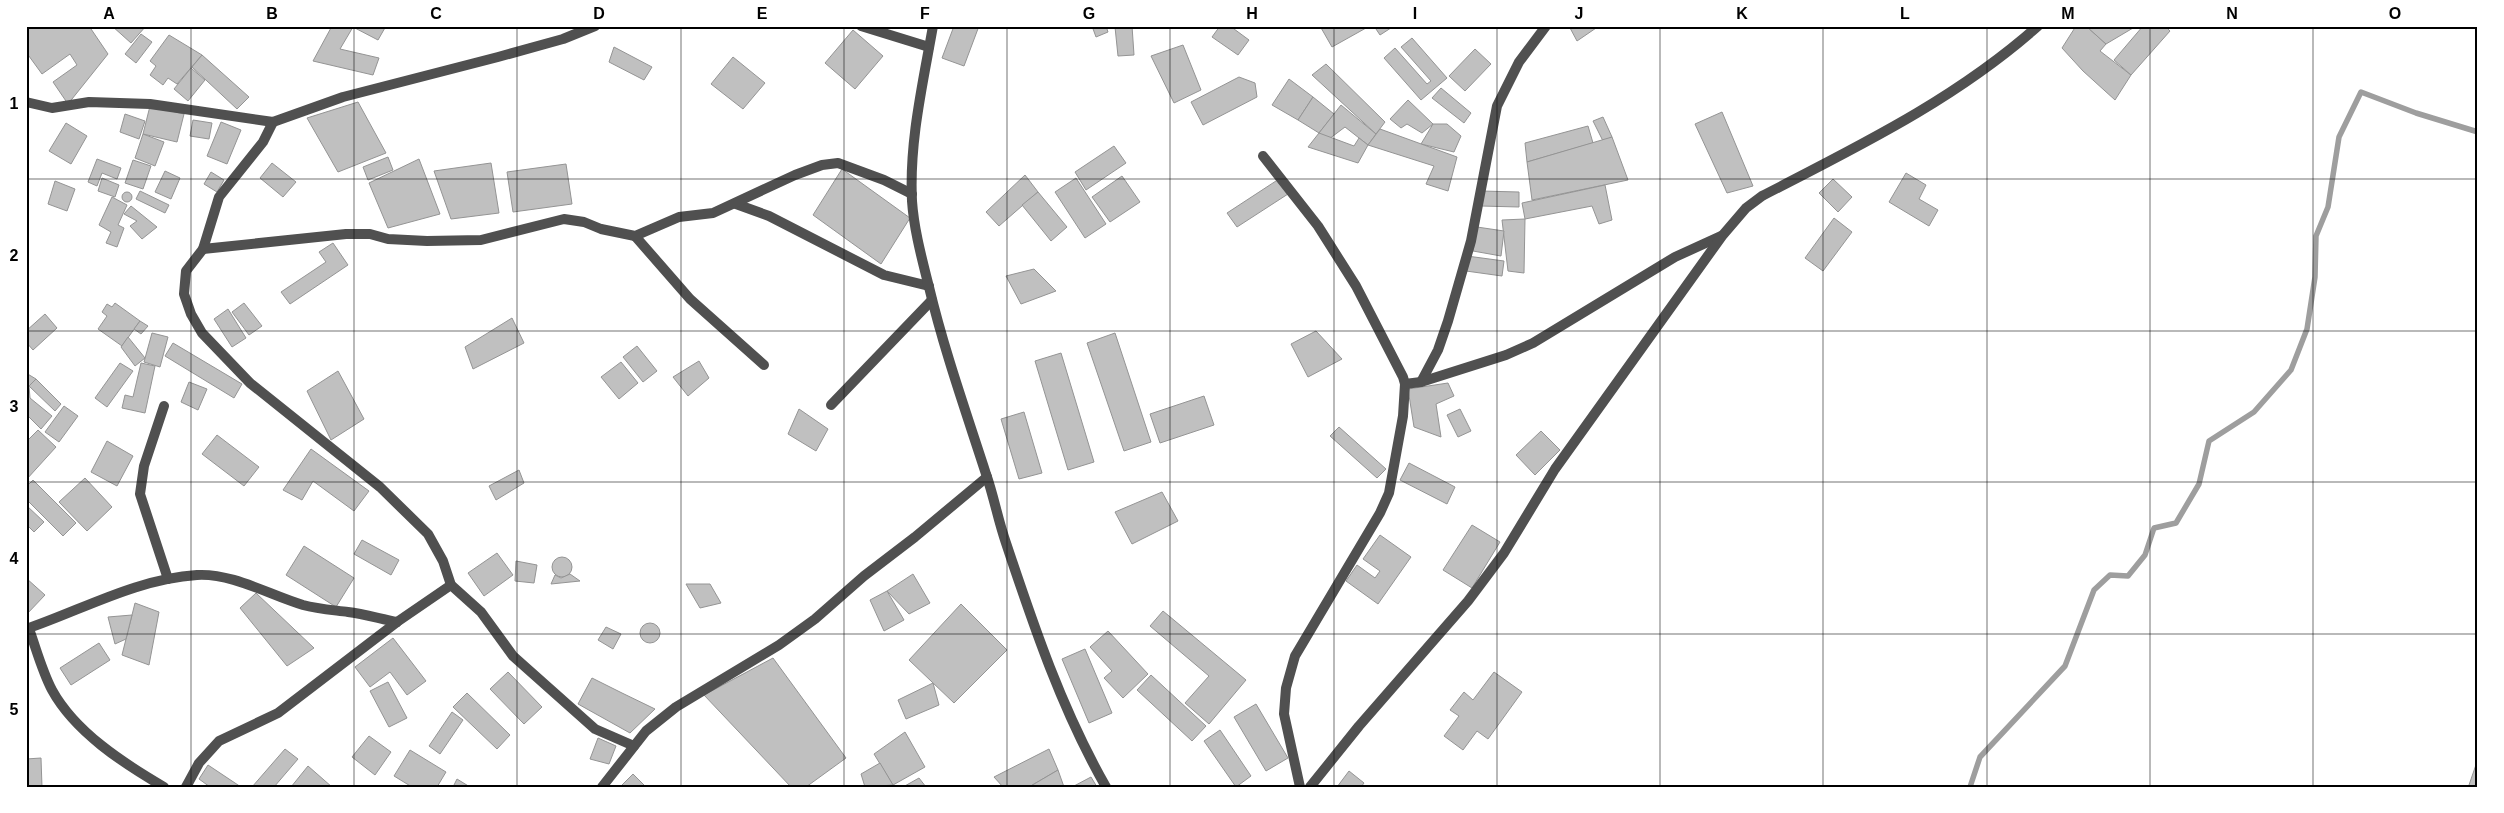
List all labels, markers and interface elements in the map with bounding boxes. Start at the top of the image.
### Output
text: A [103,5,115,22]
text: B [266,5,278,22]
text: C [430,5,442,22]
text: D [593,5,605,22]
text: E [757,5,768,22]
text: F [920,5,930,22]
text: G [1083,5,1095,22]
text: H [1246,5,1258,22]
text: I [1413,5,1417,22]
text: J [1575,5,1583,22]
text: K [1736,5,1748,22]
text: L [1900,5,1910,22]
text: M [2061,5,2075,22]
text: N [2226,5,2238,22]
text: O [2389,5,2401,22]
text: 1 [10,95,19,112]
text: 2 [10,247,19,264]
text: 3 [10,398,19,415]
text: 4 [10,550,19,567]
text: 5 [10,701,19,718]

